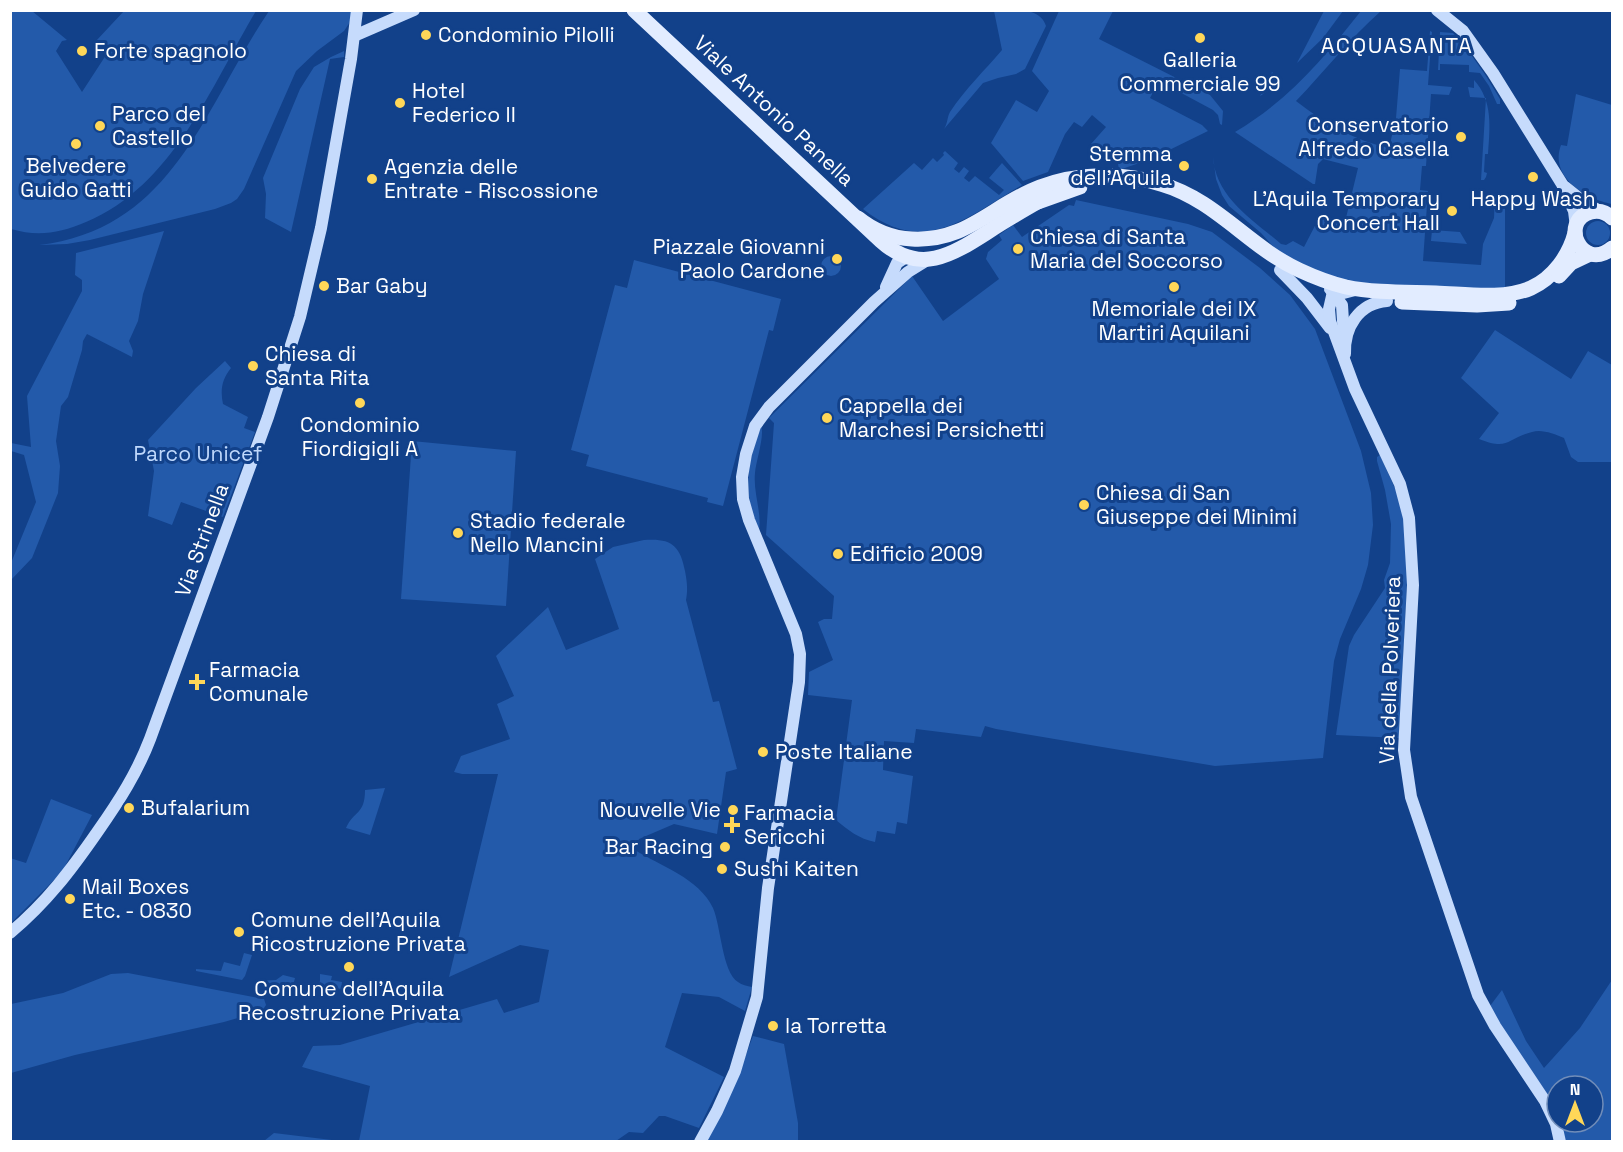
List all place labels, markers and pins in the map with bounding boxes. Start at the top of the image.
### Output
place label: Condominio Pilolli [438,21,615,48]
marker: Condominio Pilolli [419,28,433,42]
marker: Galleria Commerciale 99 [1193,31,1207,45]
place label: Forte spagnolo [94,37,247,64]
marker: Forte spagnolo [75,44,89,58]
place label: Galleria Commerciale 99 [1119,46,1281,97]
place label: Hotel Federico II [412,77,516,128]
marker: Hotel Federico II [393,96,407,110]
place label: Parco del Castello [112,100,206,151]
place label: Conservatorio Alfredo Casella [1298,111,1449,162]
marker: Parco del Castello [93,119,107,133]
marker: Conservatorio Alfredo Casella [1454,130,1468,144]
marker: Belvedere Guido Gatti [69,137,83,151]
place label: Stemma dell'Aquila [1070,140,1172,191]
place label: Belvedere Guido Gatti [20,152,132,203]
place label: Agenzia delle Entrate - Riscossione [384,153,598,204]
marker: Stemma dell'Aquila [1177,159,1191,173]
marker: Happy Wash [1526,170,1540,184]
marker: Agenzia delle Entrate - Riscossione [365,172,379,186]
place label: L'Aquila Temporary Concert Hall [1253,185,1440,236]
place label: Happy Wash [1470,185,1596,212]
marker: L'Aquila Temporary Concert Hall [1445,204,1459,218]
place label: Chiesa di Santa Maria del Soccorso [1030,223,1223,274]
place label: Piazzale Giovanni Paolo Cardone [653,233,825,284]
marker: Chiesa di Santa Maria del Soccorso [1011,242,1025,256]
marker: Piazzale Giovanni Paolo Cardone [830,252,844,266]
place label: Bar Gaby [336,272,428,299]
marker: Bar Gaby [317,279,331,293]
marker: Memoriale dei IX Martiri Aquilani [1167,280,1181,294]
place label: Memoriale dei IX Martiri Aquilani [1092,295,1256,346]
place label: Chiesa di Santa Rita [265,340,370,391]
marker: Chiesa di Santa Rita [246,359,260,373]
place label: Cappella dei Marchesi Persichetti [839,392,1044,443]
marker: Condominio Fiordigigli A [353,396,367,410]
place label: Condominio Fiordigigli A [300,411,420,462]
marker: Cappella dei Marchesi Persichetti [820,411,834,425]
place label: Chiesa di San Giuseppe dei Minimi [1096,479,1297,530]
marker: Chiesa di San Giuseppe dei Minimi [1077,498,1091,512]
place label: Stadio federale Nello Mancini [470,507,626,558]
marker: Stadio federale Nello Mancini [451,526,465,540]
place label: Edificio 2009 [850,540,983,567]
marker: Edificio 2009 [831,547,845,561]
place label: Farmacia Comunale [209,656,309,707]
marker: Farmacia Comunale [190,675,204,689]
place label: Poste Italiane [775,738,913,765]
marker: Poste Italiane [756,745,770,759]
place label: Bufalarium [141,794,250,821]
place label: Nouvelle Vie [599,796,721,823]
place label: Farmacia Sericchi [744,799,835,850]
marker: Bufalarium [122,801,136,815]
marker: Nouvelle Vie [726,803,740,817]
marker: Farmacia Sericchi [725,818,739,832]
place label: Bar Racing [605,833,713,860]
marker: Bar Racing [718,840,732,854]
place label: Sushi Kaiten [734,855,859,882]
marker: Sushi Kaiten [715,862,729,876]
place label: Mail Boxes Etc. - 0830 [82,873,192,924]
marker: Mail Boxes Etc. - 0830 [63,892,77,906]
place label: Comune dell'Aquila Ricostruzione Privata [251,906,466,957]
marker: Comune dell'Aquila Ricostruzione Privata [232,925,246,939]
marker: Comune dell'Aquila Recostruzione Privata [342,960,356,974]
place label: Comune dell'Aquila Recostruzione Privata [238,975,460,1026]
place label: la Torretta [785,1012,887,1039]
marker: la Torretta [766,1019,780,1033]

